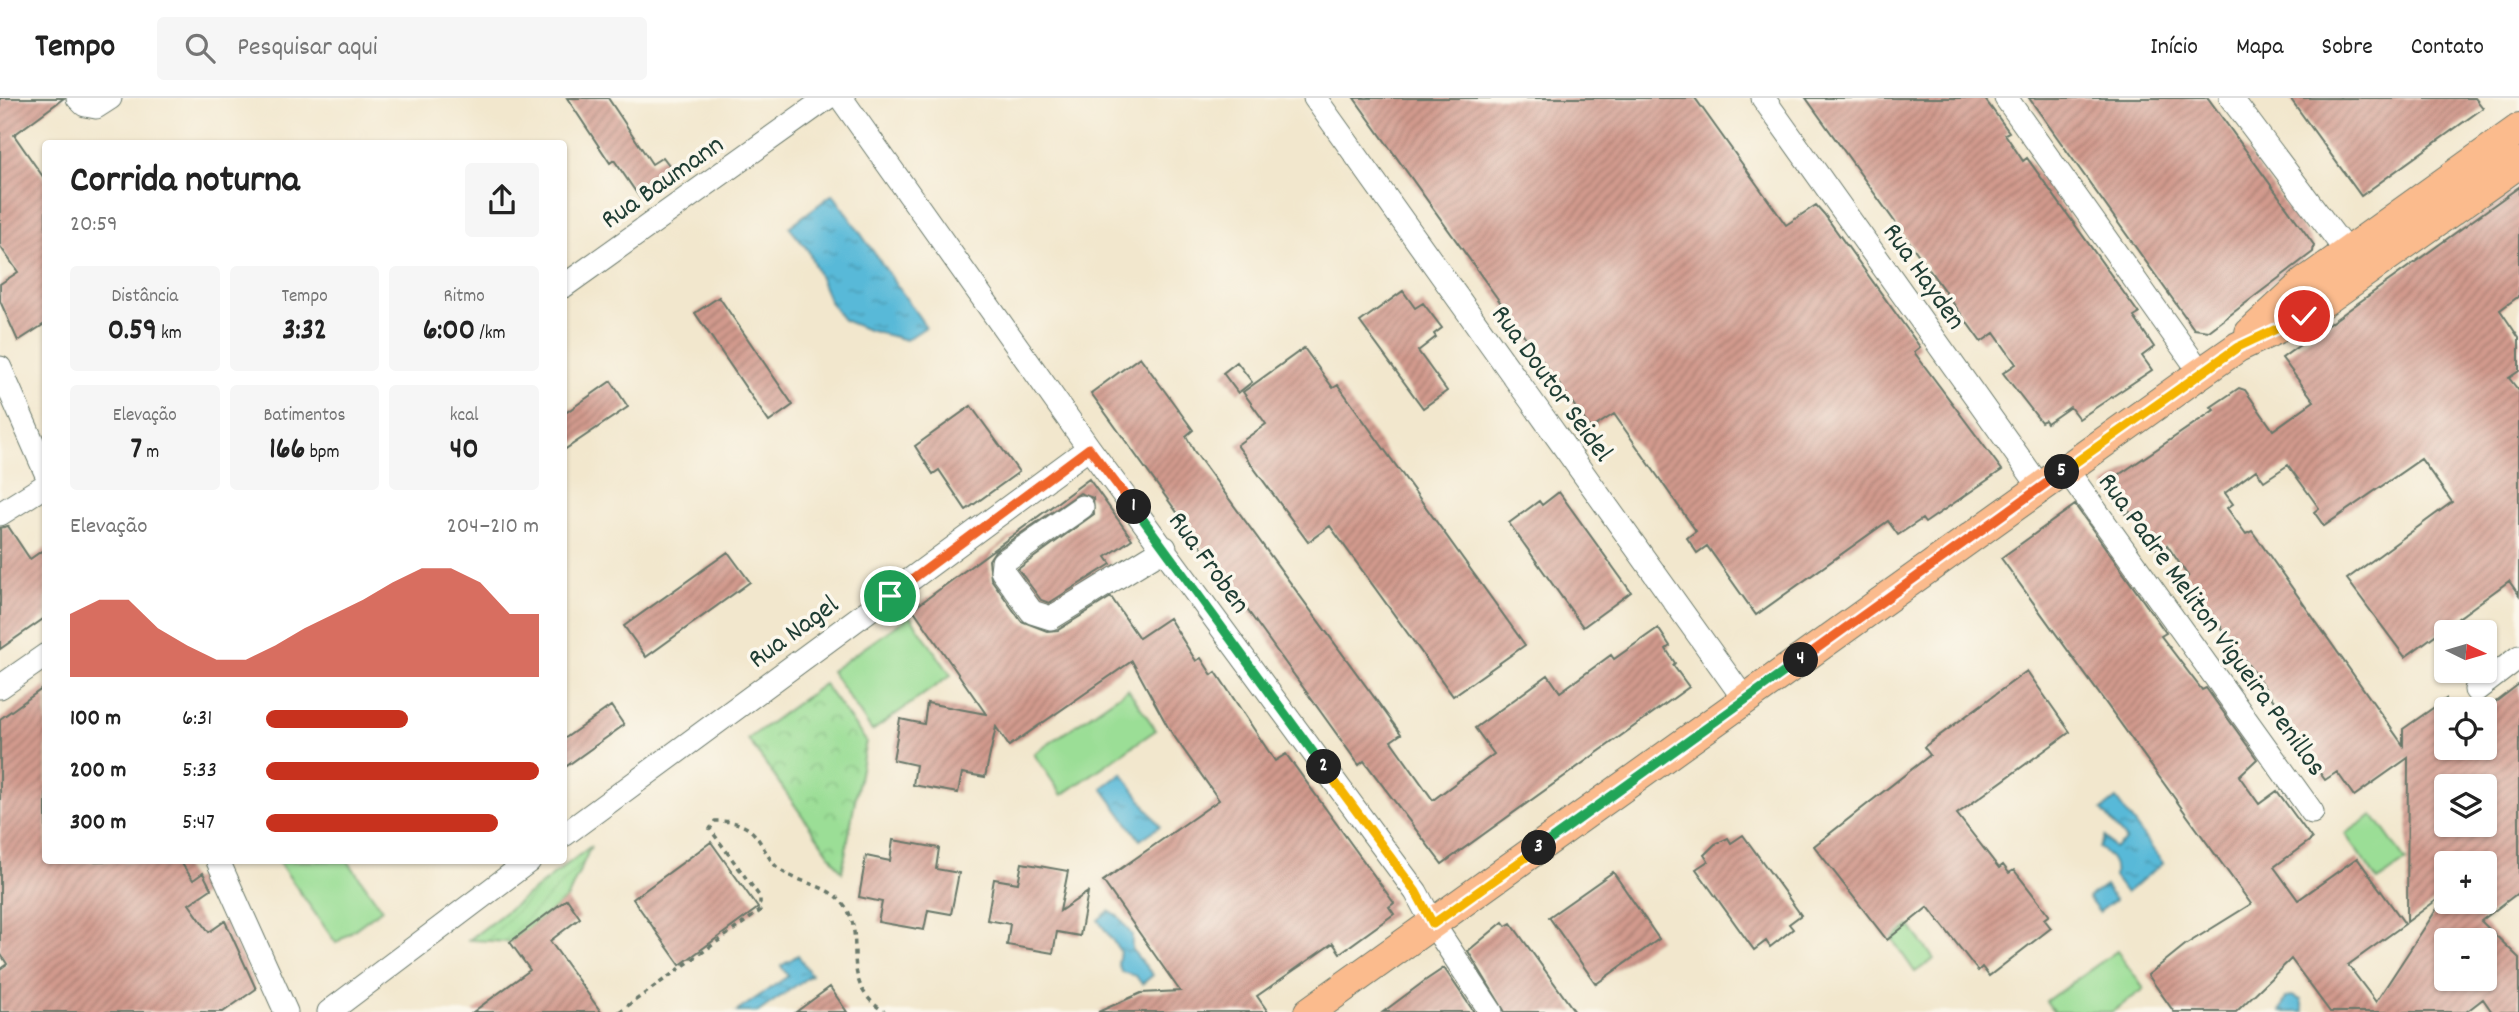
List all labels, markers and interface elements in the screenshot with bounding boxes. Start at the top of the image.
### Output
search box [157,17,647,80]
text: Tempo [35,25,115,72]
icon: search [181,29,219,67]
text: Pesquisar aqui [237,30,378,67]
text: Início [2150,31,2198,65]
text: Mapa [2236,31,2284,65]
text: Sobre [2322,31,2373,65]
text: Contato [2411,31,2484,65]
street label: Rua Baumann [594,127,733,241]
text: Corrida noturna [70,155,300,210]
button: share [465,163,539,237]
text: 20:59 [70,209,118,242]
street label: Rua Hayden [1870,216,1973,339]
text: Distância [112,284,178,311]
text: Tempo [281,284,328,311]
text: Ritmo [444,284,485,311]
pin [2274,286,2334,346]
icon: check [2285,297,2323,335]
street label: Rua Doutor Seidel [1479,298,1621,472]
text: 0.59 [108,311,157,354]
text: 3:32 [282,311,327,354]
text: 6:00 [423,311,475,354]
text: km [157,321,182,348]
text: /km [475,321,506,348]
text: Elevação [113,403,177,430]
text: Batimentos [263,403,346,430]
text: kcal [450,403,479,430]
text: 7 [130,430,142,473]
text: 166 [269,430,305,473]
text: 40 [450,430,479,473]
text: m [142,440,159,467]
text: bpm [305,440,340,467]
pin: 5 [2044,454,2080,490]
text: 5 [2057,458,2066,485]
street label: Rua Padre Meliton Vigueira Penillos [2086,466,2334,786]
pin: 1 [1116,490,1152,524]
text: 1 [1131,493,1136,520]
street label: Rua Froben [1156,504,1258,623]
text: Elevação [70,511,147,544]
text: 204–210 m [447,511,539,544]
pin [860,566,920,626]
icon: arrive [871,577,909,615]
street label: Rua Nagel [741,587,849,681]
north arrow [2434,620,2497,682]
map controls [2434,620,2497,991]
pin: 4 [1784,642,1818,678]
text: 4 [1797,646,1804,673]
button: locate [2434,697,2497,760]
text: 100 m [70,703,121,736]
text: 6:31 [182,703,212,736]
pin: 2 [1306,750,1342,784]
text: 2 [1319,753,1328,780]
text: 200 m [70,755,126,788]
text: 5:33 [182,755,217,788]
button: layers [2434,774,2497,837]
text: 300 m [70,807,126,840]
text: 5:47 [182,807,215,840]
pin: 3 [1522,830,1556,866]
text: 3 [1534,834,1543,861]
button: + [2434,851,2497,914]
button: − [2434,928,2497,991]

